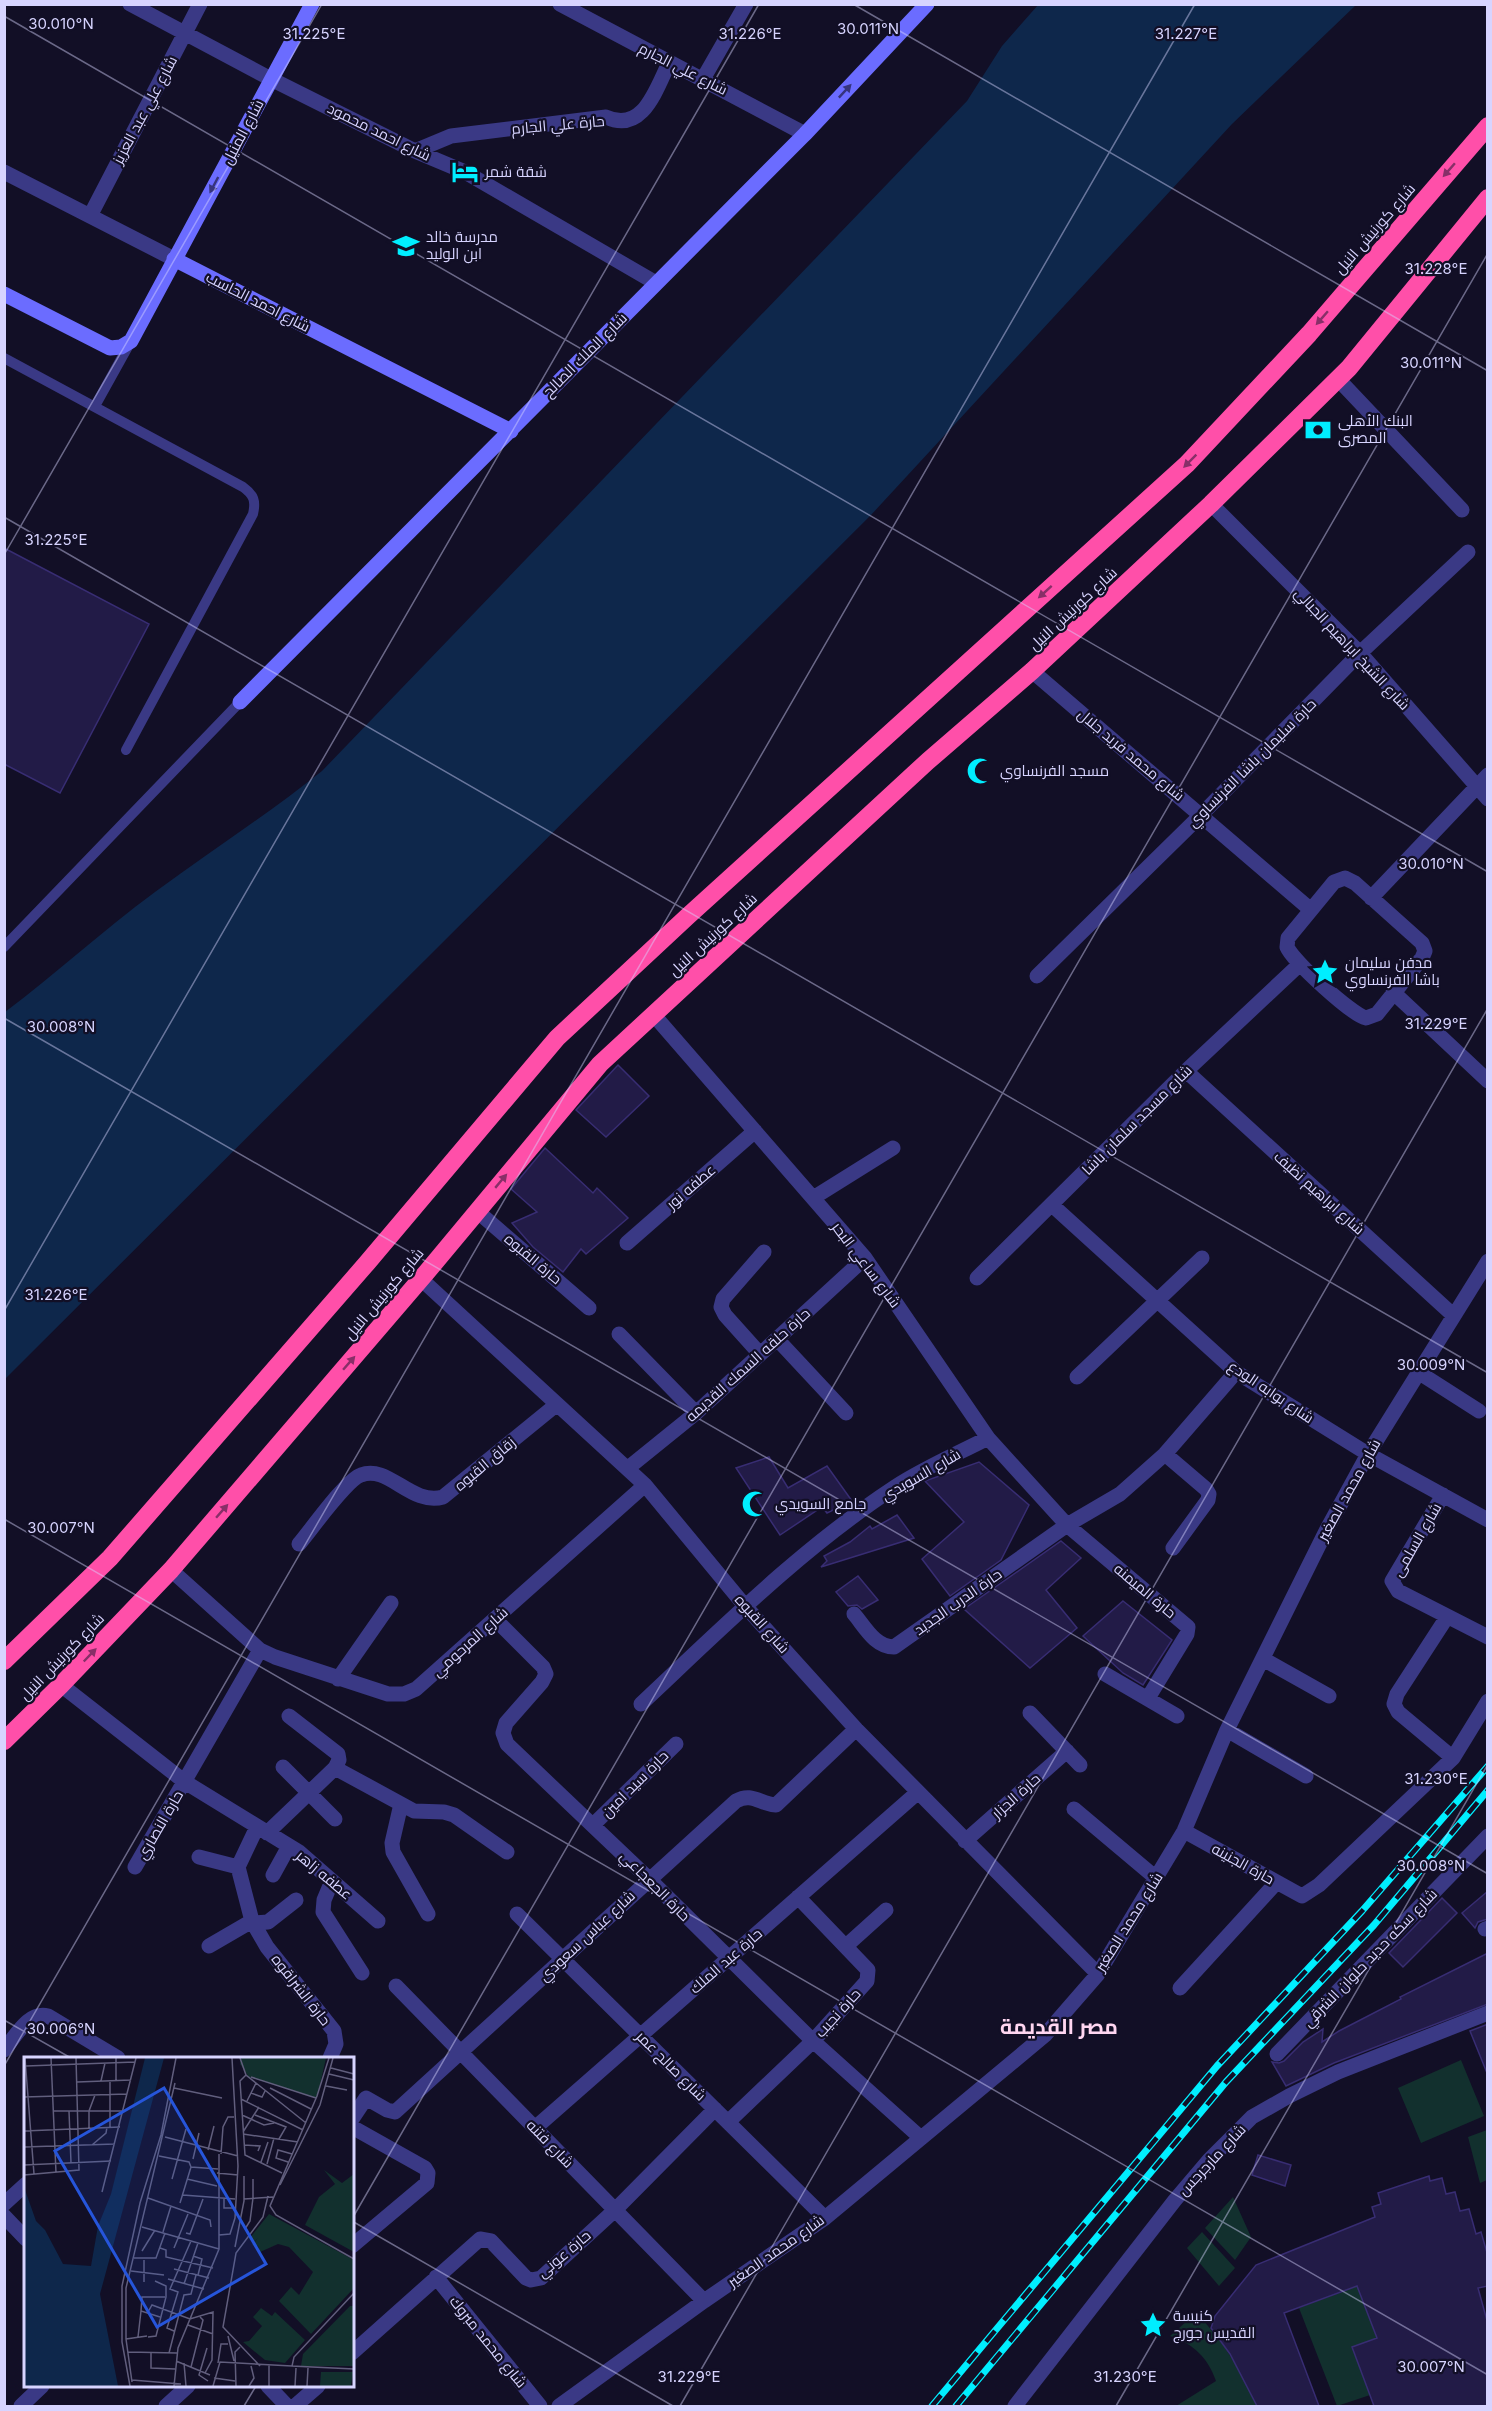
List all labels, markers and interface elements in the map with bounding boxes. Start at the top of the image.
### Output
text: 30.010°N [28,14,94,33]
text: 30.011°N [837,19,899,38]
text: 31.225°E [283,24,345,43]
text: 31.226°E [718,24,782,43]
text: 31.227°E [1155,24,1217,43]
street label: شارع علي الجارم [634,38,731,102]
street label: شارع علي عبد العزيز [108,53,184,169]
one-way arrow [838,84,852,99]
street label: شارع المنيل [218,96,269,168]
street label: شارع احمد محمود [324,98,434,167]
street label: حارة علي الجارم [511,111,606,141]
hotel icon: شقة شمر [450,157,480,187]
place label: شقة شمر [484,162,547,181]
one-way arrow [1443,162,1456,178]
one-way arrow [209,177,219,194]
street label: شارع كورنيش النيل [1330,179,1421,279]
place label: مدرسة خالد ابن الوليد [426,227,498,264]
school or university icon: مدرسة خالد ابن الوليد [391,231,421,261]
text: 31.228°E [1405,259,1467,278]
street label: شارع احمد الحاسب [202,267,313,338]
street label: شارع الملك الصالح [538,308,632,402]
one-way arrow [1316,310,1329,326]
text: 30.011°N [1400,353,1462,372]
place label: البنك الأهلى المصرى [1338,411,1413,448]
bank icon: البنك الأهلى المصرى [1303,415,1333,445]
one-way arrow [1183,453,1197,467]
text: 31.225°E [25,530,87,549]
street label: شارع كورنيش النيل [1024,563,1122,656]
street label: شارع الشيخ ابراهيم الجبالي [1288,583,1414,716]
one-way arrow [1038,585,1053,599]
street label: حارة سليمان باشا الفرنساوي [1183,694,1322,833]
street label: شارع محمد فريد جلال [1073,704,1189,806]
mosque icon: مسجد الفرنساوي [965,756,995,786]
place label: مسجد الفرنساوي [1000,761,1109,783]
text: 30.010°N [1398,854,1464,873]
street label: شارع كورنيش النيل [664,889,762,982]
place label: مدفن سليمان باشا الفرنساوي [1345,953,1440,992]
place icon: مدفن سليمان باشا الفرنساوي [1310,957,1340,987]
text: 31.229°E [1404,1014,1468,1033]
text: 30.008°N [27,1017,95,1036]
street label: شارع مسجد سلمان باشا [1078,1061,1197,1180]
street label: شارع ابراهيم نظيف [1269,1147,1369,1240]
street label: عطفه نور [661,1160,719,1214]
one-way arrow [495,1173,508,1189]
street label: شارع ساعي البحر [825,1217,905,1313]
street label: حارة القبوه [501,1229,566,1288]
street label: شارع كورنيش النيل [340,1244,429,1345]
text: 31.226°E [24,1285,88,1304]
street label: حارة حلقه السمك القديمه [681,1304,814,1426]
text: 30.009°N [1397,1355,1465,1374]
one-way arrow [342,1356,355,1371]
street label: شارع بوابه الودع [1224,1356,1318,1429]
street label: زقاق القبوه [450,1432,520,1496]
street label: شارع محمد الصغير [1312,1435,1386,1546]
street label: شارع السويدي [878,1444,965,1508]
mosque icon: جامع السويدي [740,1489,770,1519]
place label: جامع السويدي [775,1494,866,1516]
street label: شارع السلمى [1388,1499,1447,1581]
one-way arrow [215,1503,228,1519]
text: 30.007°N [27,1518,95,1537]
street label: حارة الميمنه [1110,1559,1180,1622]
street label: حارة الدرب الجديد [910,1564,1005,1639]
street label: شارع القبوه [729,1590,794,1658]
street label: شارع المرحومي [428,1602,514,1683]
street label: شارع كورنيش النيل [15,1609,110,1706]
one-way arrow [83,1648,97,1662]
street label: حارة سيد امين [597,1746,673,1822]
street label: حارة الجزار [987,1769,1044,1823]
text: 31.230°E [1404,1769,1468,1788]
street label: حارة النصاري [132,1787,190,1864]
street label: حارة الجنينه [1209,1839,1278,1889]
street label: عطفه زاهر [292,1845,356,1903]
street label: حارة الجعجاعي [614,1846,695,1927]
text: 30.008°N [1397,1856,1465,1875]
street label: شارع محمد الصغير [1090,1868,1168,1977]
street label: شارع سكه حديد حلوان الشرقي [1298,1884,1443,2033]
street label: شارع عباس سعودي [535,1886,641,1987]
street label: حارة عبد الملك [685,1924,766,1997]
street label: حارة الشراقوه [268,1950,335,2029]
street label: حارة نجيب [811,1984,865,2041]
district label: مصر القديمة [1000,2014,1118,2039]
text: 30.006°N [27,2019,95,2038]
street label: شارع صالح عمر [630,2026,710,2106]
inset map [24,2057,354,2387]
street label: شارع فتنه [521,2116,578,2173]
street label: شارع مارجرجس [1174,2120,1251,2201]
street label: شارع محمد الصغير [723,2210,829,2293]
street label: حارة عوني [533,2226,596,2284]
street label: شارع محمد مبروك [444,2292,531,2393]
place label: كنيسة القديس جورج [1173,2306,1255,2344]
place icon: كنيسة القديس جورج [1138,2310,1168,2340]
text: 30.007°N [1397,2357,1465,2376]
text: 31.229°E [657,2367,721,2386]
text: 31.230°E [1093,2367,1157,2386]

